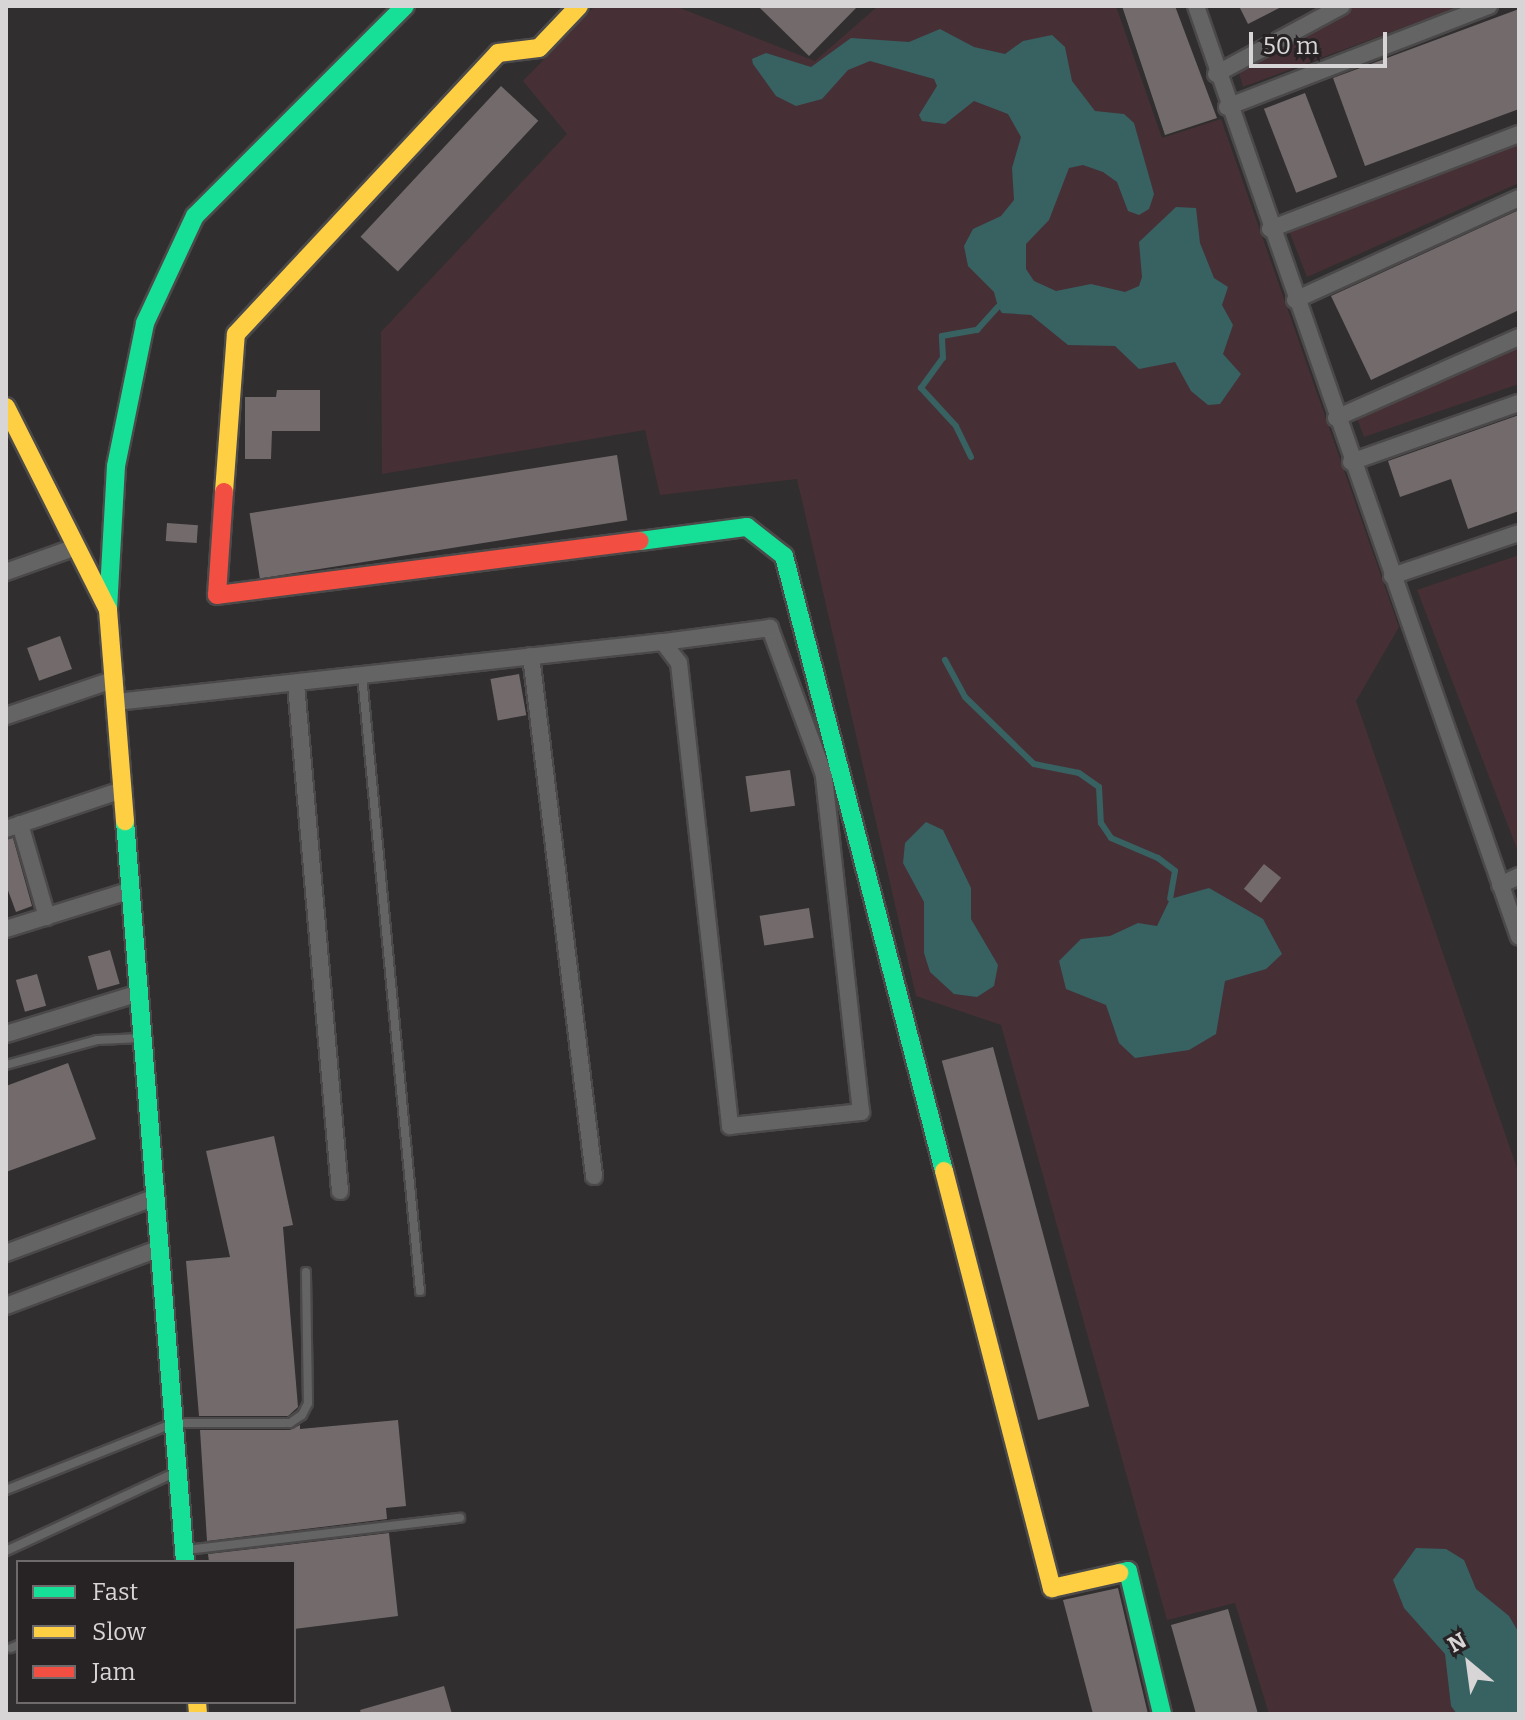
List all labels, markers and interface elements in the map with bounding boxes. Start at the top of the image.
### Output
scale bar [1253,16,1391,66]
text: 50 m [1263,32,1319,60]
legend [16,1560,296,1704]
text: Fast [92,1578,138,1606]
text: Slow [92,1618,146,1646]
north arrow [1429,1624,1509,1704]
text: N [1443,1627,1471,1659]
text: Jam [92,1658,135,1686]

